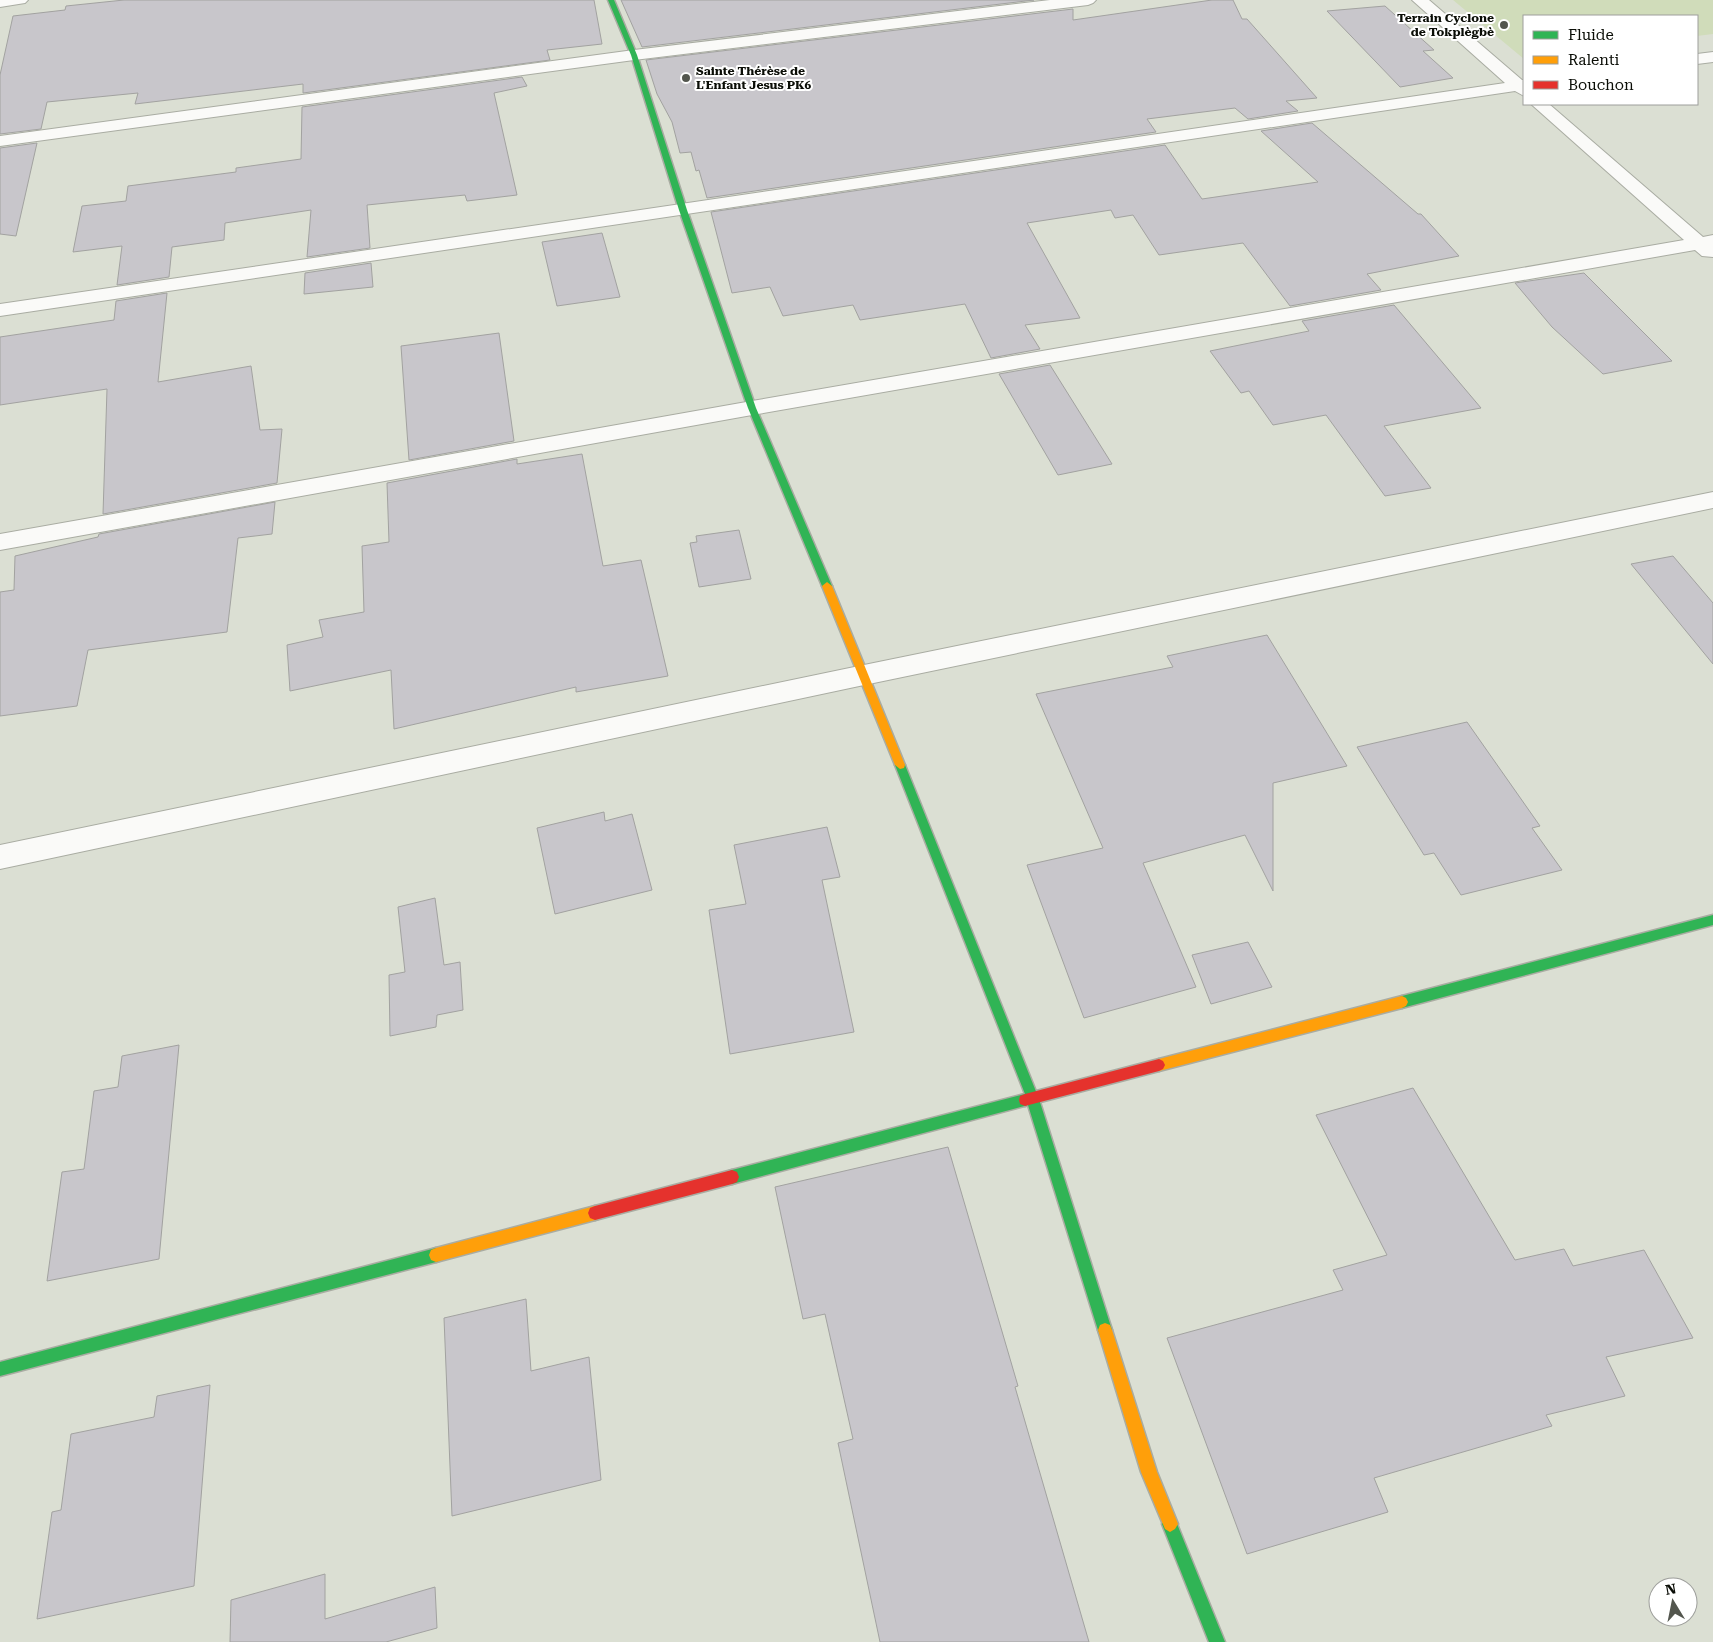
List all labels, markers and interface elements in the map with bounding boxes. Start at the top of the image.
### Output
place label: Terrain Cyclone de Tokplègbè [1397,11,1494,39]
legend [1523,15,1698,105]
marker: Terrain Cyclone de Tokplègbè [1498,19,1510,31]
text: Fluide [1568,26,1614,44]
text: Ralenti [1568,51,1620,69]
place label: Sainte Thérèse de L'Enfant Jesus PK6 [696,64,811,92]
marker: Sainte Thérèse de L'Enfant Jesus PK6 [680,72,692,84]
text: Bouchon [1568,76,1634,94]
north arrow [1648,1577,1698,1627]
text: N [1664,1580,1678,1598]

